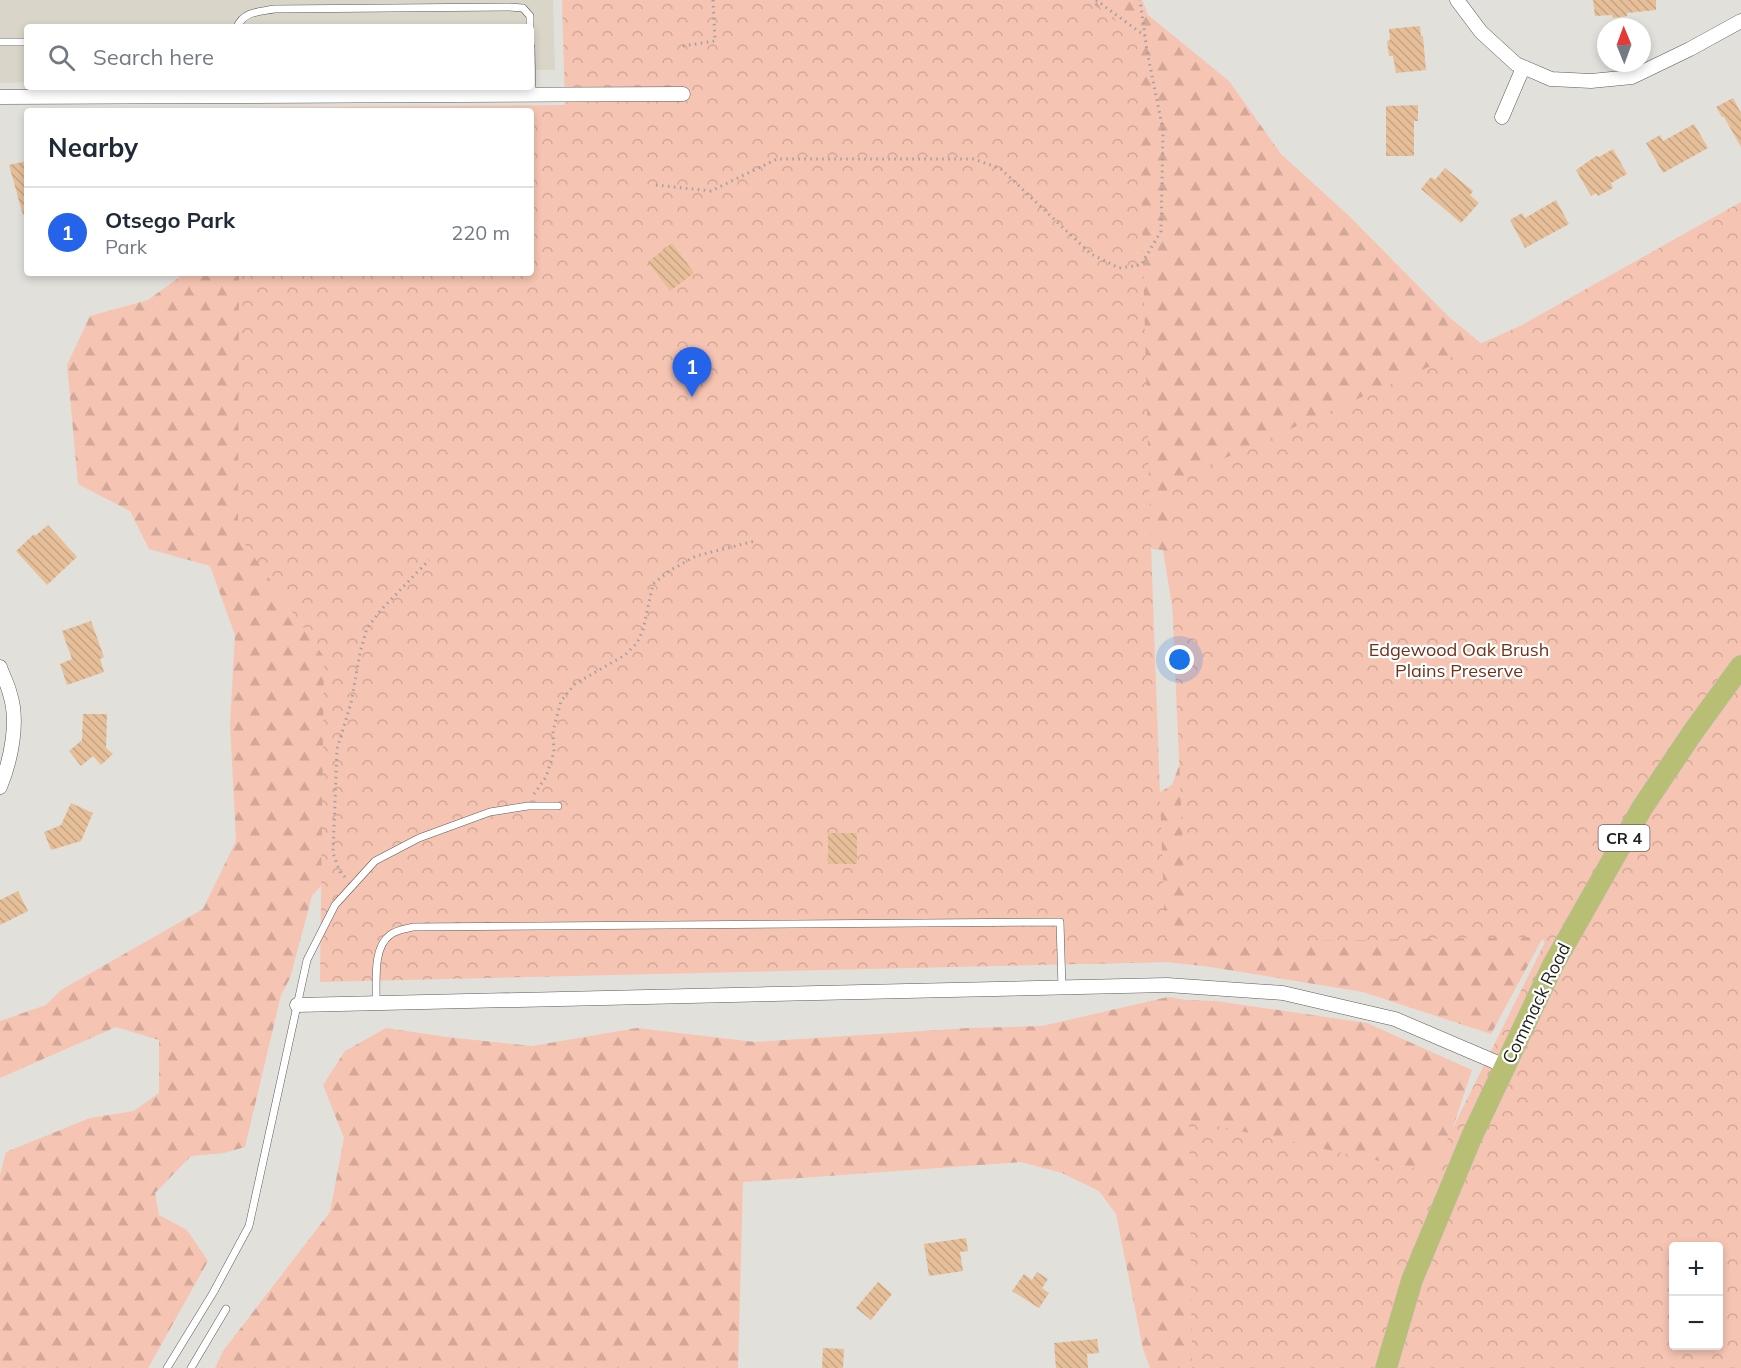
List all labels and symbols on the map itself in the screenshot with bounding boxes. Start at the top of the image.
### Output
north arrow [1597,18,1651,72]
pin: 1 [672,348,712,397]
park label: Edgewood Oak Brush Plains Preserve [1369,638,1549,682]
your location [1165,645,1194,674]
road number: CR 4 [1598,825,1650,851]
street label: Commack Road [1497,939,1575,1067]

